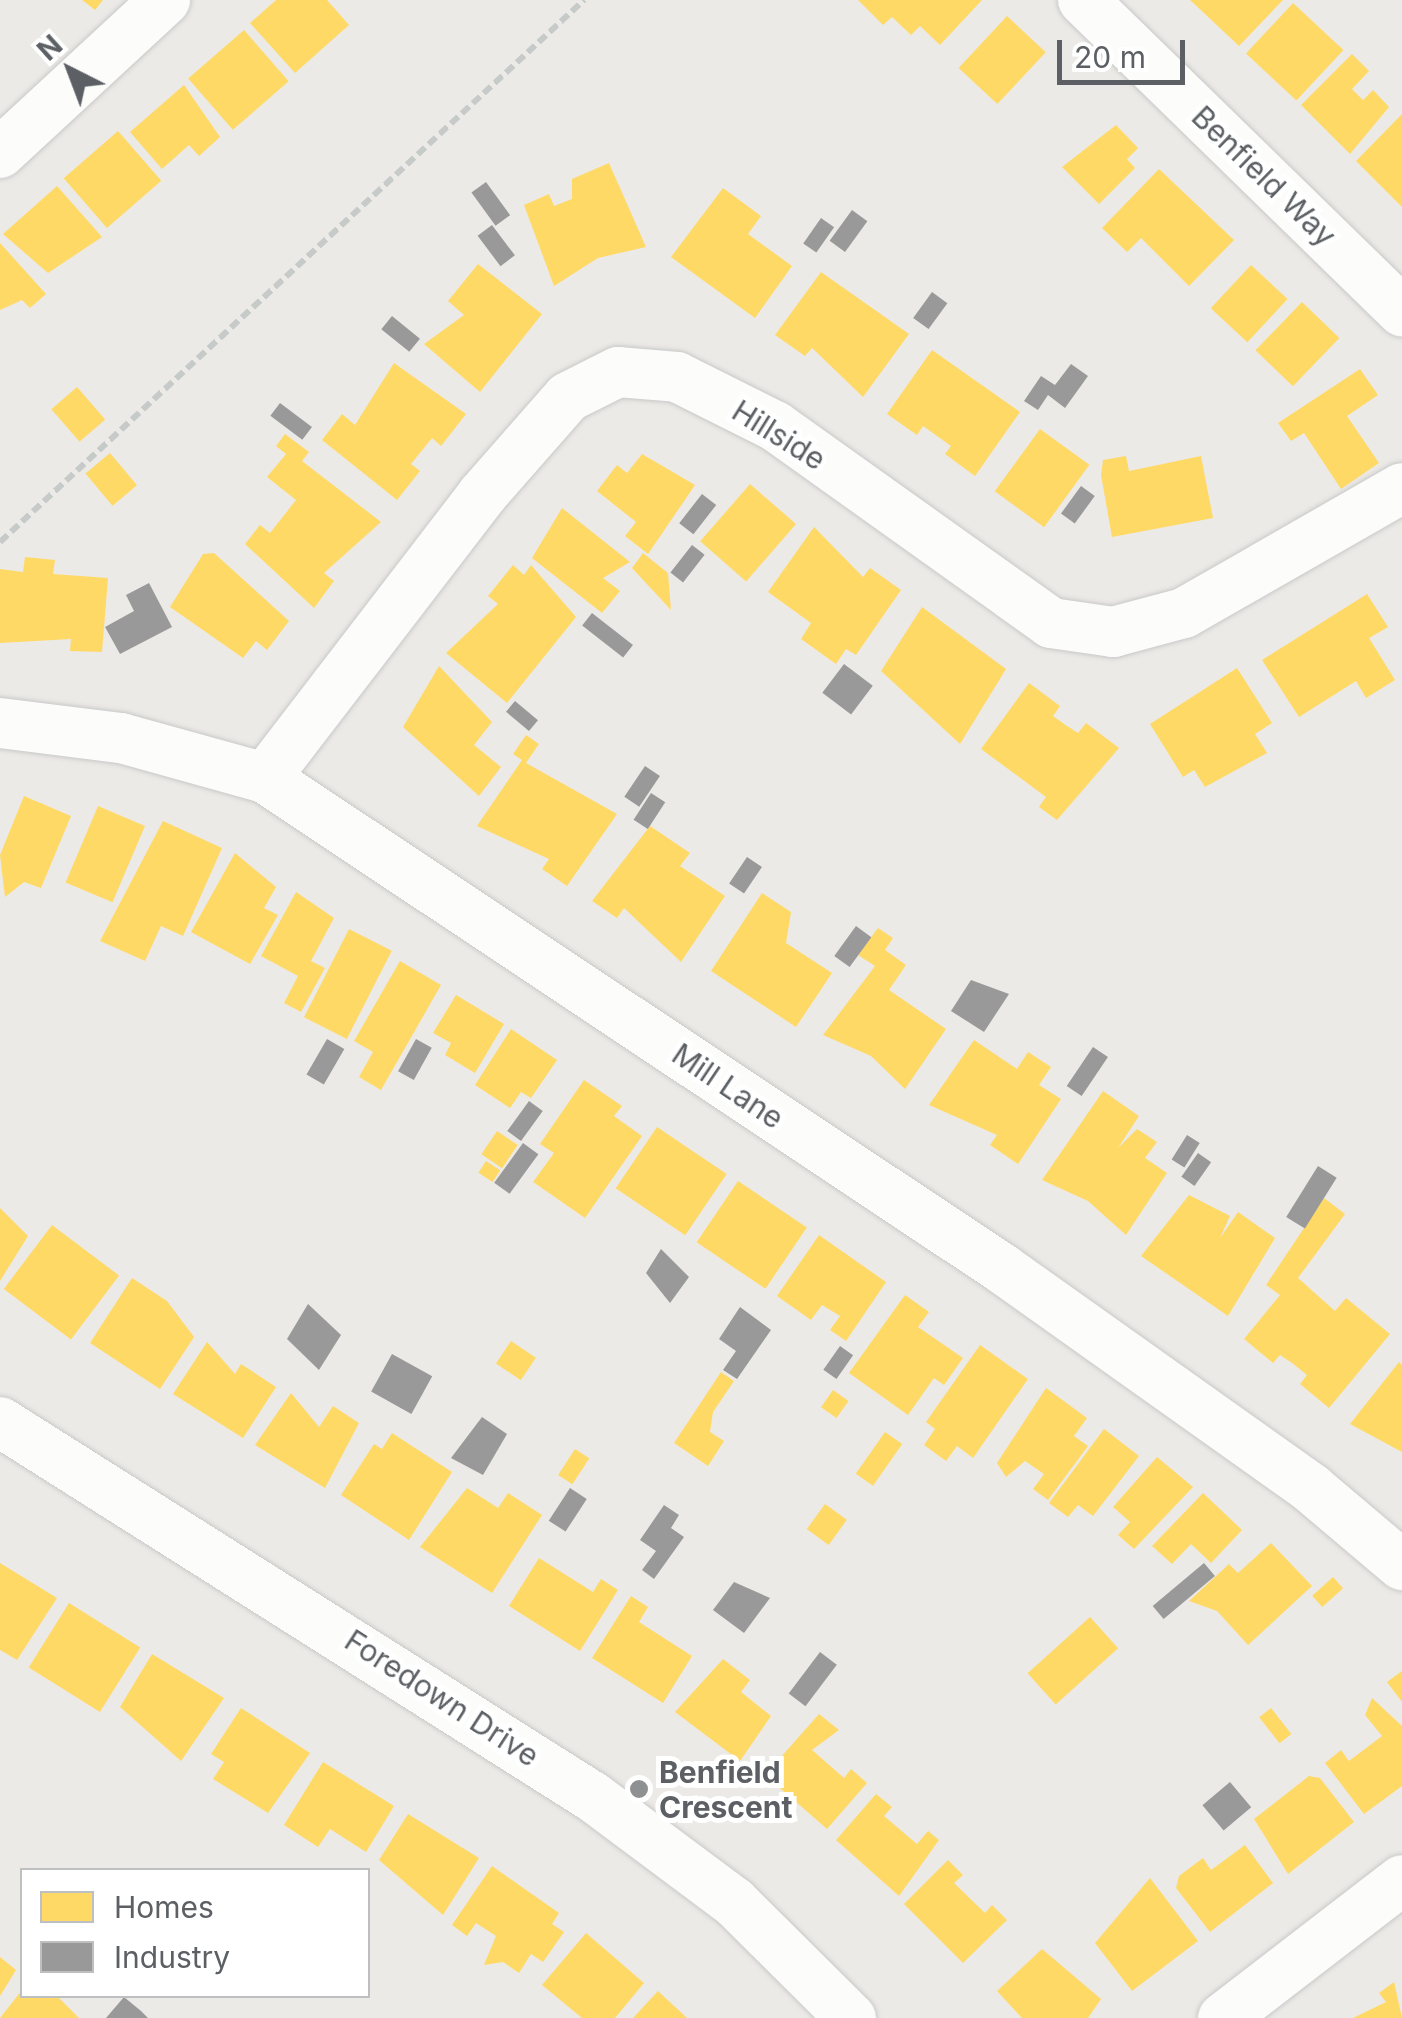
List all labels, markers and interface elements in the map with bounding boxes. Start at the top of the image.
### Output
north arrow [20,20,120,120]
scale bar [1062,20,1190,82]
text: N [31,28,69,67]
text: 20 m [1074,39,1146,75]
street label: Benfield Way [1185,98,1343,254]
street label: Hillside [726,392,832,478]
street label: Mill Lane [666,1036,790,1136]
street label: Foredown Drive [338,1622,546,1774]
place label: Benfield Crescent [659,1754,793,1824]
marker: Benfield Crescent [628,1778,650,1800]
legend [20,1868,370,1998]
text: Homes [114,1889,214,1925]
text: Industry [114,1939,230,1975]

